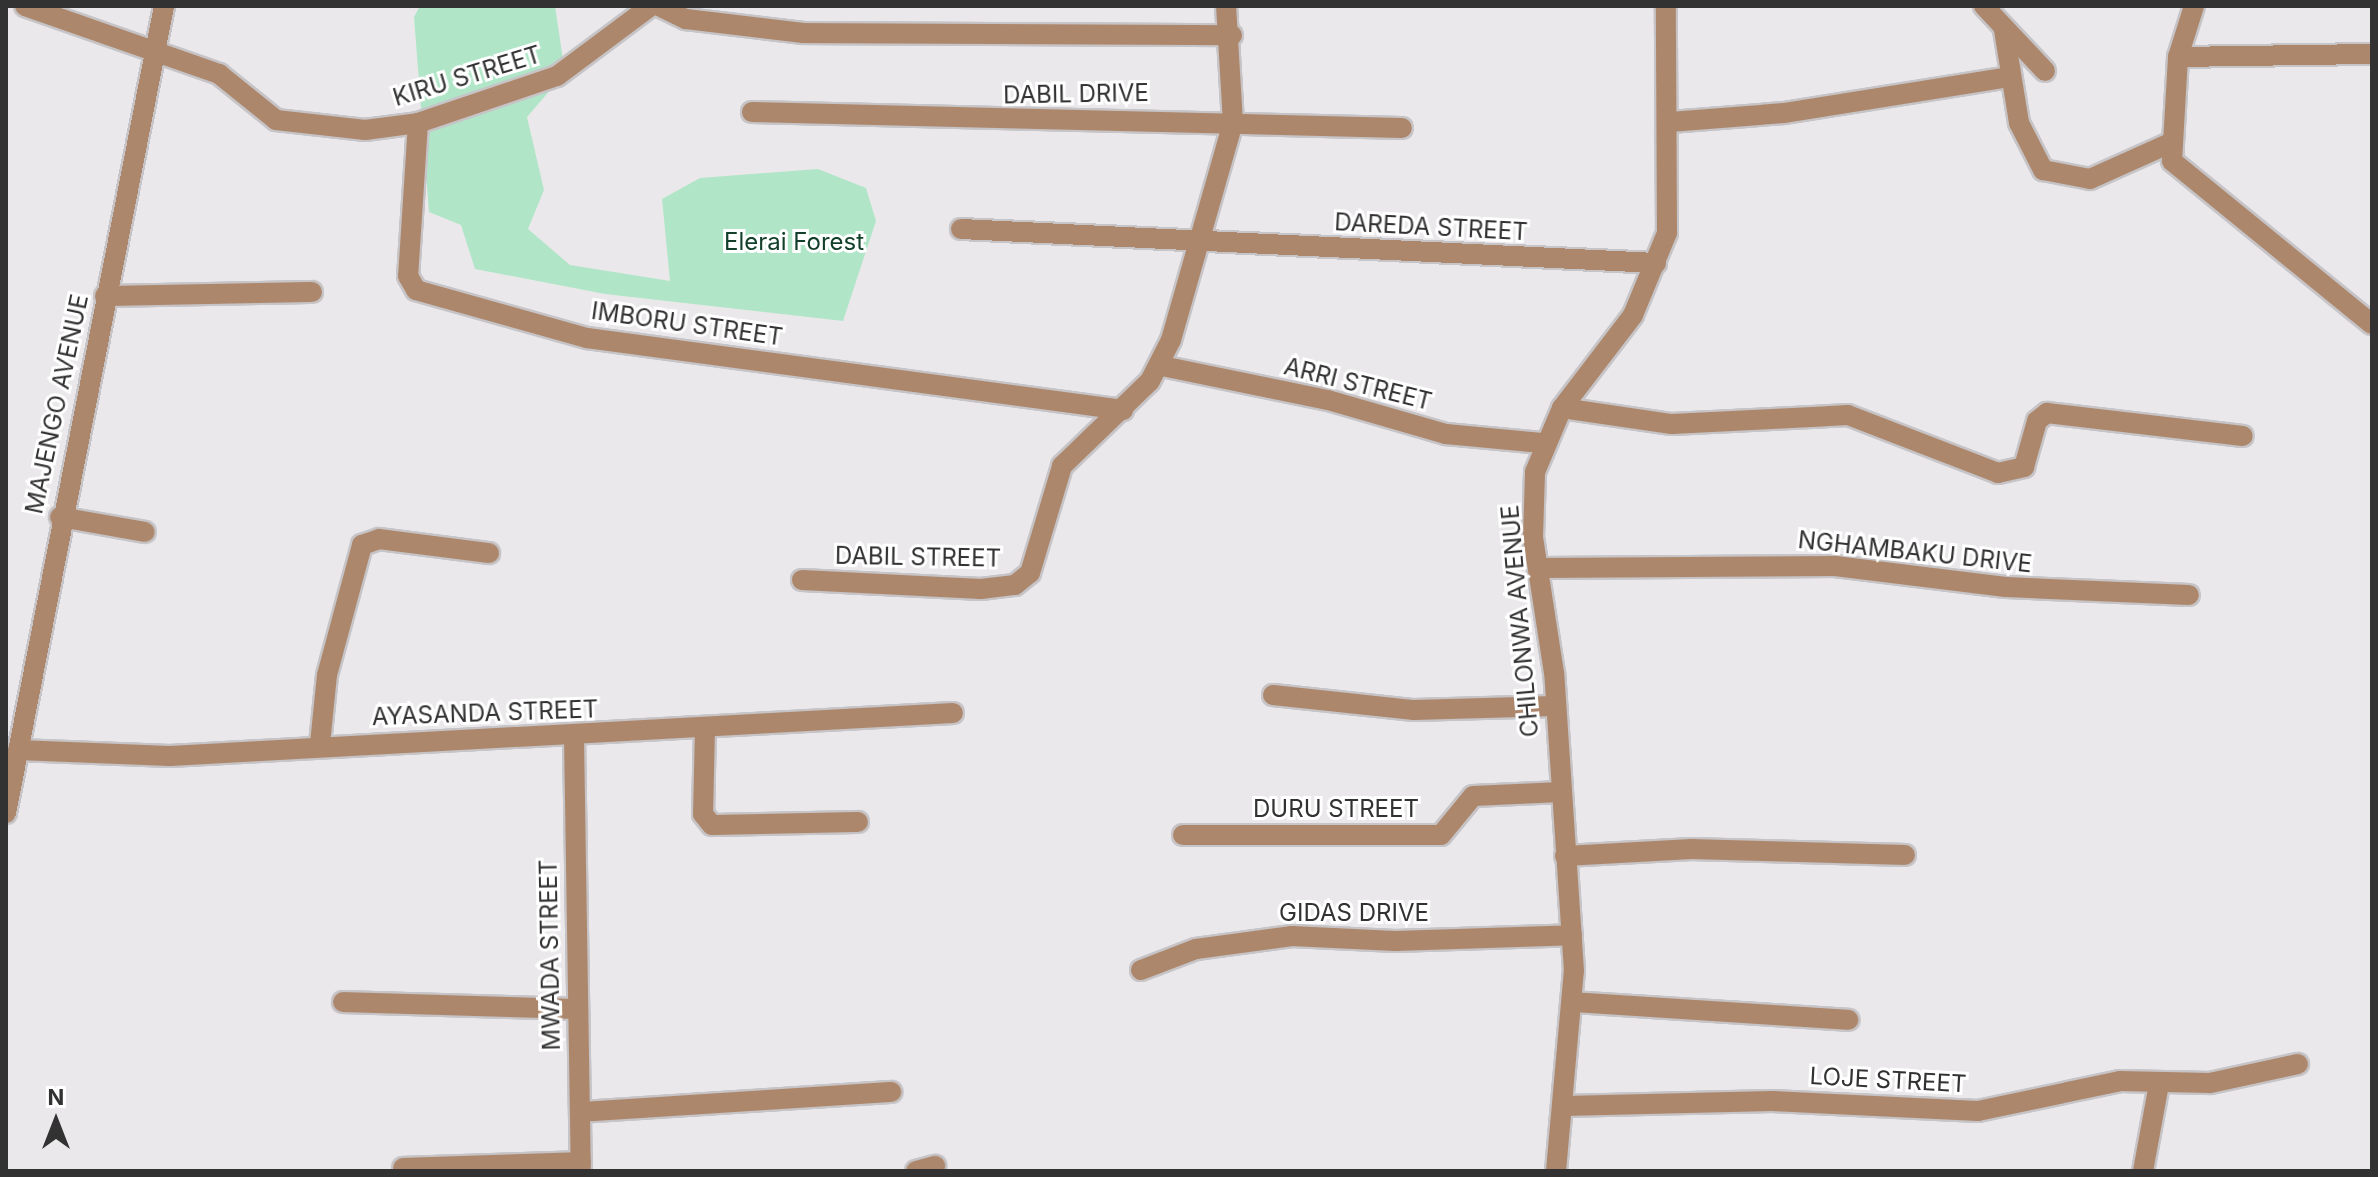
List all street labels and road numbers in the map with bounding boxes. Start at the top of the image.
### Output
street label: KIRU STREET [389,40,545,112]
street label: DABIL DRIVE [1003,78,1149,110]
street label: DAREDA STREET [1334,208,1528,246]
street label: MAJENGO AVENUE [20,292,94,516]
street label: IMBORU STREET [589,296,785,352]
street label: ARRI STREET [1281,352,1435,416]
street label: CHILONWA AVENUE [1496,504,1544,738]
street label: NGHAMBAKU DRIVE [1797,525,2033,579]
street label: DABIL STREET [835,541,1001,573]
street label: AYASANDA STREET [371,695,599,731]
street label: DURU STREET [1253,795,1419,823]
street label: MWADA STREET [534,859,566,1051]
street label: GIDAS DRIVE [1279,899,1429,927]
street label: LOJE STREET [1809,1062,1967,1098]

